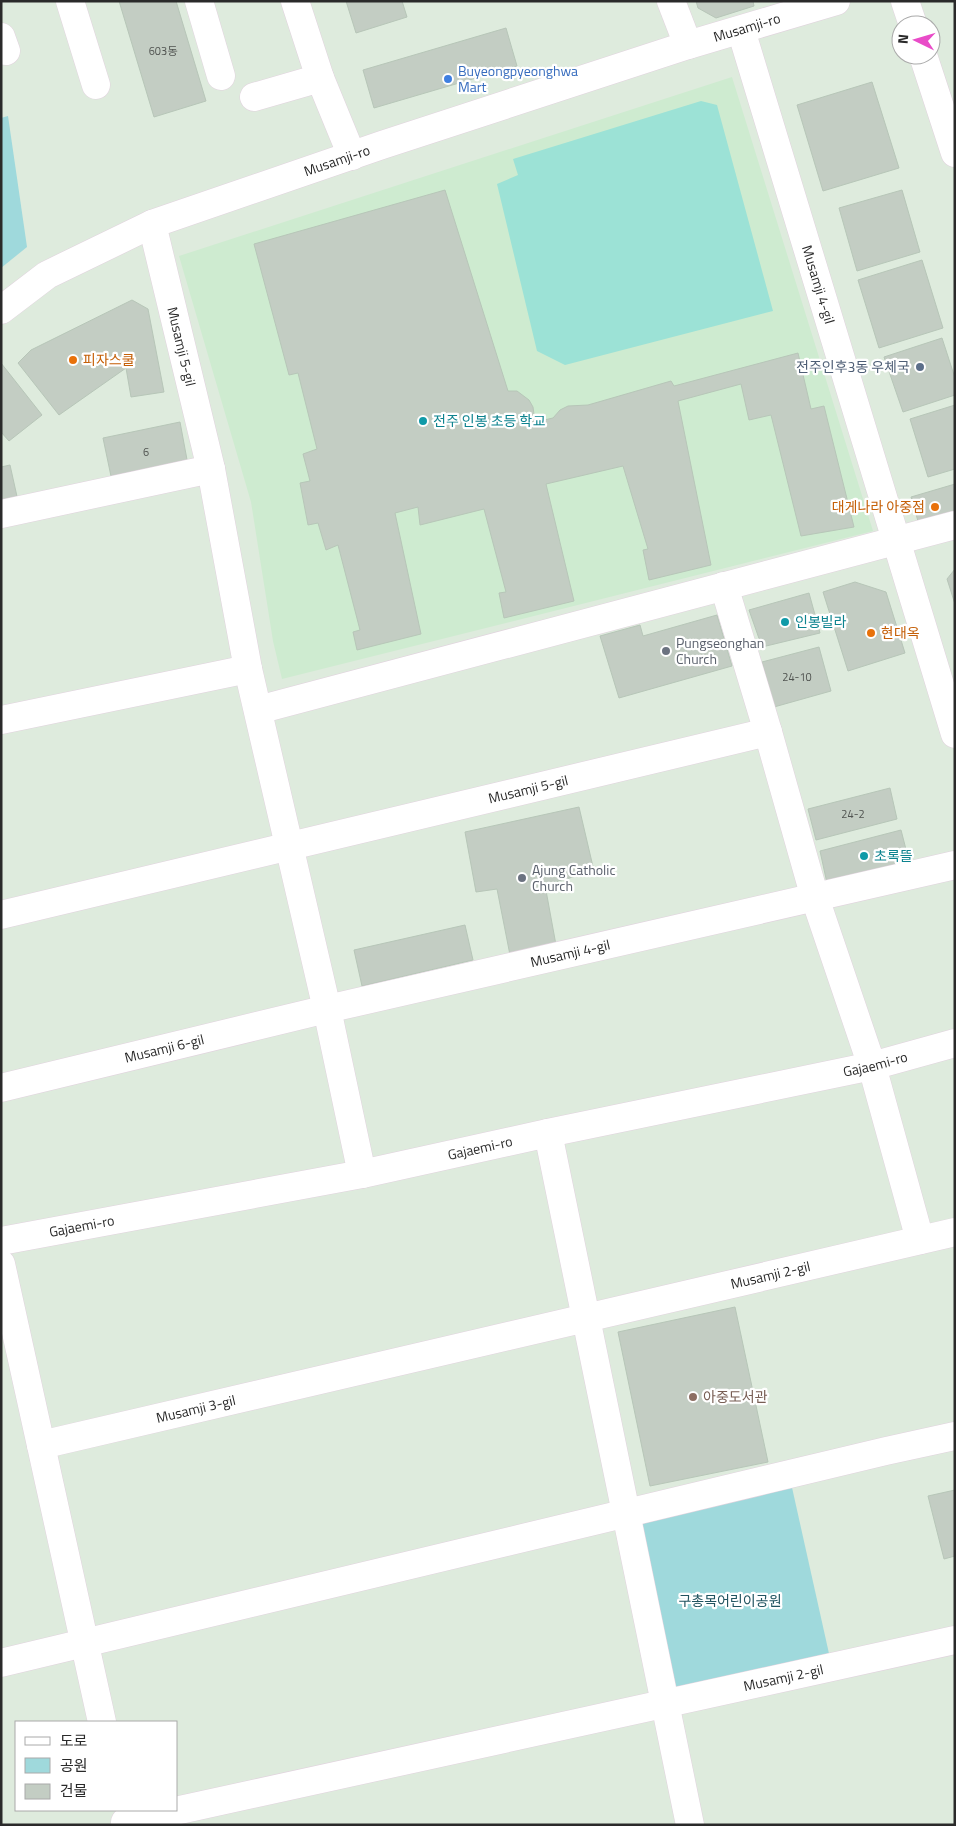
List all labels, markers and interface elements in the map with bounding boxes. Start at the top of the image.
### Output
street label: Musamji-ro [711,7,783,47]
north arrow [891,15,941,65]
text: N [892,33,913,45]
house number: 603동 [149,43,177,59]
place label: Buyeongpyeonghwa Mart [458,60,578,97]
marker: Buyeongpyeonghwa Mart [442,73,454,85]
street label: Musamji-ro [301,139,373,181]
street label: Musamji 4-gil [797,242,841,326]
street label: Musamji 5-gil [162,304,202,388]
place label: 피자스쿨 [83,349,135,370]
marker: 피자스쿨 [67,354,79,366]
place label: 전주인후3동 우체국 [796,356,910,377]
marker: 전주인후3동 우체국 [914,361,926,373]
place label: 전주 인봉 초등 학교 [433,410,545,431]
marker: 전주 인봉 초등 학교 [417,415,429,427]
house number: 6 [143,444,149,460]
place label: 대게나라 아중점 [832,496,925,517]
marker: 대게나라 아중점 [929,501,941,513]
place label: 인봉빌라 [795,611,847,632]
marker: 인봉빌라 [779,616,791,628]
place label: 현대옥 [881,622,920,643]
marker: 현대옥 [865,627,877,639]
place label: Pungseonghan Church [676,632,764,669]
marker: Pungseonghan Church [660,645,672,657]
house number: 24-10 [782,669,812,685]
street label: Musamji 5-gil [486,769,570,808]
house number: 24-2 [841,806,865,822]
place label: 초록뜰 [874,845,913,866]
marker: 초록뜰 [858,850,870,862]
place label: Ajung Catholic Church [532,859,616,896]
marker: Ajung Catholic Church [516,872,528,884]
street label: Musamji 4-gil [528,933,612,972]
street label: Musamji 6-gil [122,1028,206,1068]
street label: Gajaemi-ro [841,1046,910,1082]
street label: Gajaemi-ro [445,1130,514,1165]
street label: Gajaemi-ro [47,1209,116,1242]
street label: Musamji 2-gil [728,1255,812,1294]
place label: 아중도서관 [703,1386,768,1407]
street label: Musamji 3-gil [154,1389,238,1428]
marker: 아중도서관 [687,1391,699,1403]
park label: 구총목어린이공원 [678,1590,782,1611]
street label: Musamji 2-gil [741,1658,825,1696]
legend [15,1721,178,1811]
text: 도로 [60,1729,88,1752]
text: 공원 [60,1754,88,1777]
text: 건물 [60,1779,88,1802]

